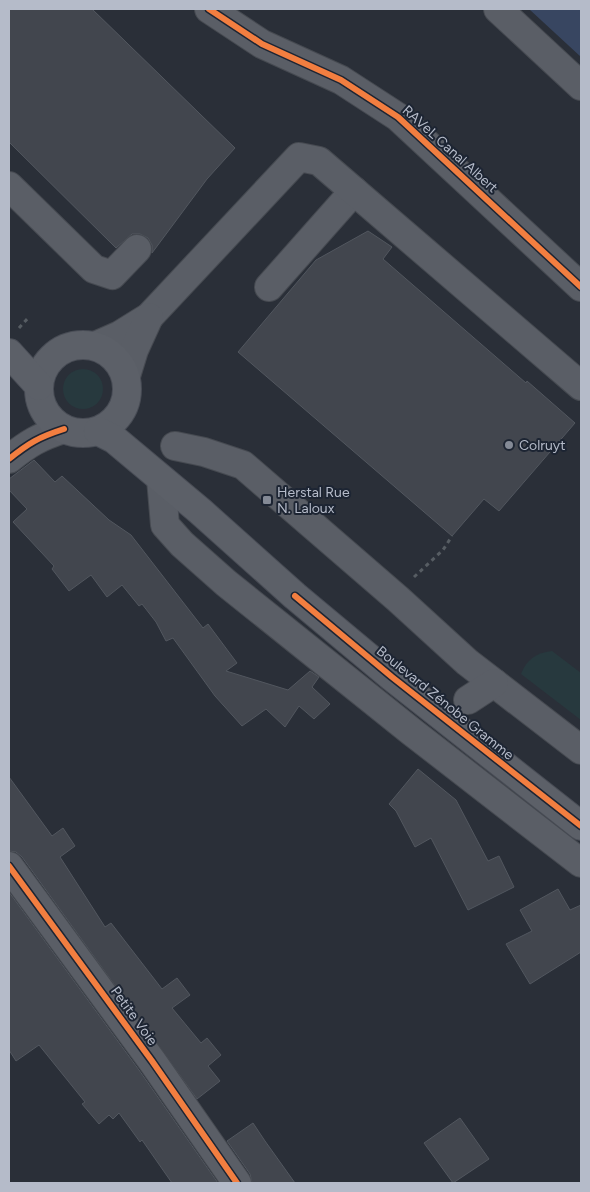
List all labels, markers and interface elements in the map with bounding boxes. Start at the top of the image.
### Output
street label: RAVeL Canal Albert [399,102,501,196]
place label: Colruyt [519,437,566,454]
marker: Colruyt [503,439,515,451]
place label: Herstal Rue N. Laloux [277,484,350,517]
marker: Herstal Rue N. Laloux [261,494,273,506]
street label: Boulevard Zénobe Gramme [373,642,517,764]
street label: Petite Voie [107,983,161,1049]

